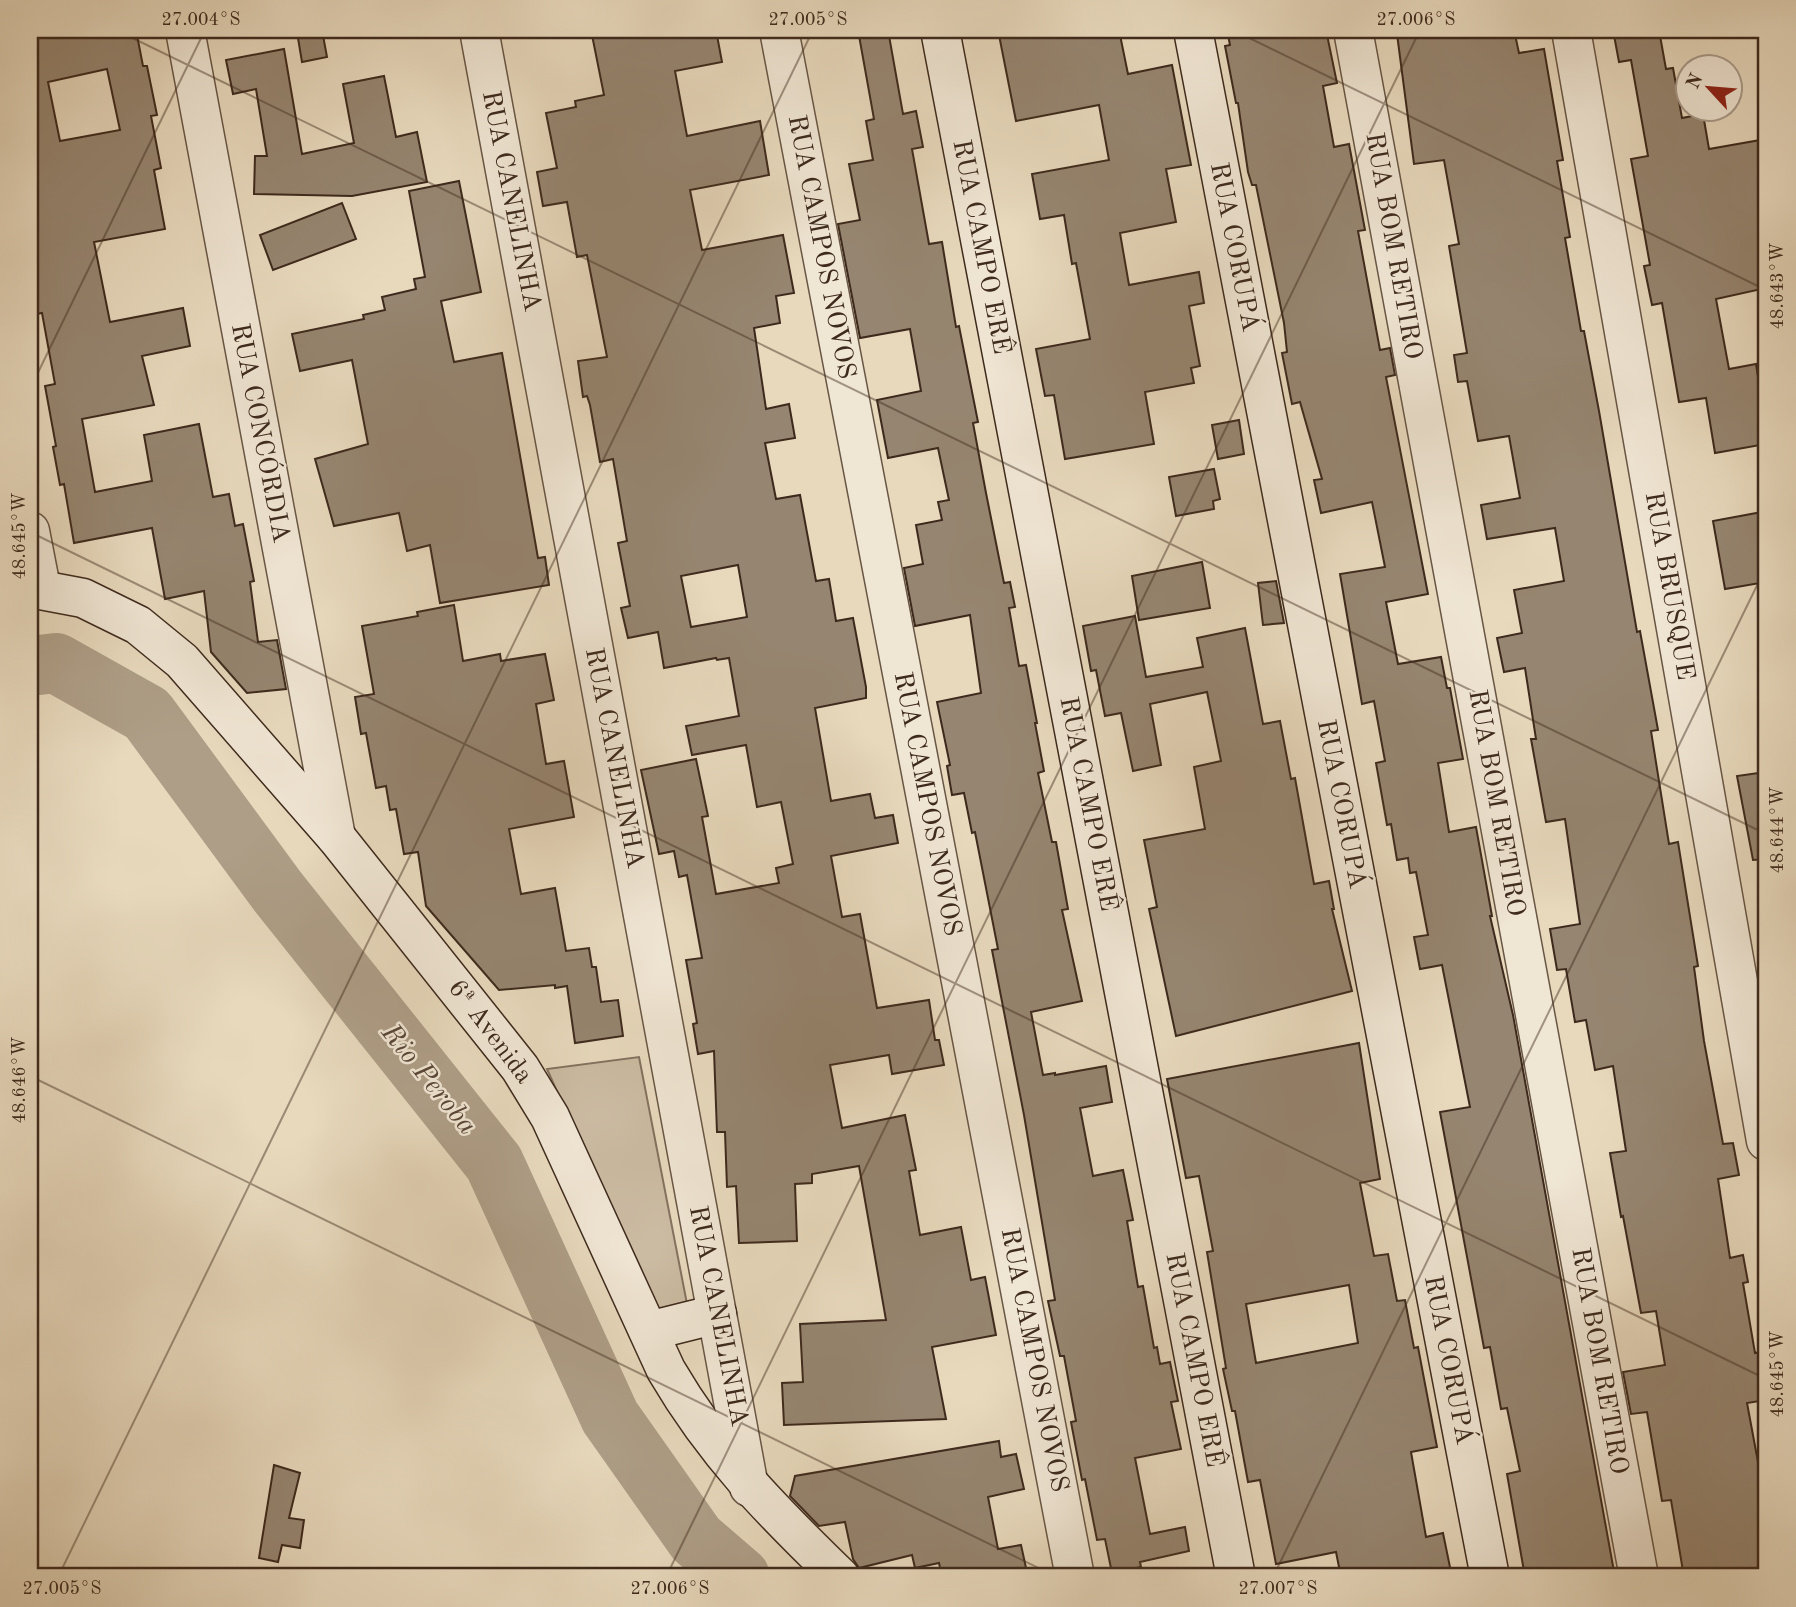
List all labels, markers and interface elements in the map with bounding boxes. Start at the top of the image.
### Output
text: 27.004°S [162,11,240,29]
text: 27.005°S [769,11,847,29]
text: 27.006°S [1377,11,1455,29]
north arrow [1674,52,1744,122]
text: N [1684,71,1708,92]
street label: RUA CANELINHA [477,88,545,314]
street label: RUA CAMPOS NOVOS [783,113,859,381]
street label: RUA BOM RETIRO [1360,130,1426,362]
street label: RUA CAMPO ERÊ [947,137,1018,356]
street label: RUA CORUPÁ [1205,159,1267,334]
text: 48.643°W [1769,243,1787,329]
street label: RUA CONCÓRDIA [226,320,299,545]
street label: RUA BRUSQUE [1640,490,1698,682]
text: 48.645°W [11,493,29,579]
street label: RUA CANELINHA [580,645,648,871]
street label: RUA CAMPOS NOVOS [889,670,965,938]
street label: RUA BOM RETIRO [1463,687,1529,919]
street label: RUA CAMPO ERÊ [1054,694,1125,913]
street label: RUA CORUPÁ [1312,716,1374,891]
text: 48.644°W [1769,787,1787,873]
street label: 6ª Avenida [443,975,537,1089]
water label: Rio Peroba [374,1019,481,1141]
text: 48.646°W [11,1037,29,1123]
street label: RUA CANELINHA [684,1203,752,1429]
street label: RUA CAMPOS NOVOS [996,1226,1072,1494]
street label: RUA BOM RETIRO [1566,1245,1632,1477]
street label: RUA CAMPO ERÊ [1160,1250,1231,1469]
street label: RUA CORUPÁ [1419,1272,1481,1447]
text: 48.645°W [1769,1331,1787,1417]
text: 27.005°S [23,1580,101,1598]
text: 27.006°S [631,1580,709,1598]
text: 27.007°S [1239,1580,1317,1598]

